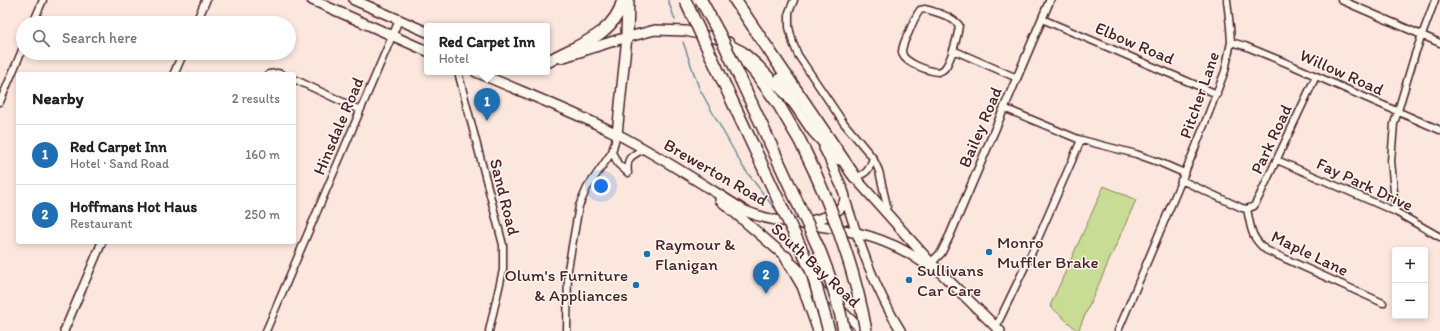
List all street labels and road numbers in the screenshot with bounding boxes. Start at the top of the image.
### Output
street label: Elbow Road [1092,17,1178,69]
street label: Willow Road [1297,45,1388,100]
street label: Pitcher Lane [1175,49,1223,141]
street label: Hinsdale Road [308,74,368,178]
street label: Bailey Road [954,83,1006,170]
street label: Park Road [1246,100,1296,177]
street label: Brewerton Road [660,134,772,210]
street label: Fay Park Drive [1314,153,1416,215]
street label: Sand Road [486,157,524,238]
street label: South Bay Road [767,219,865,312]
street label: Maple Lane [1268,226,1352,280]

